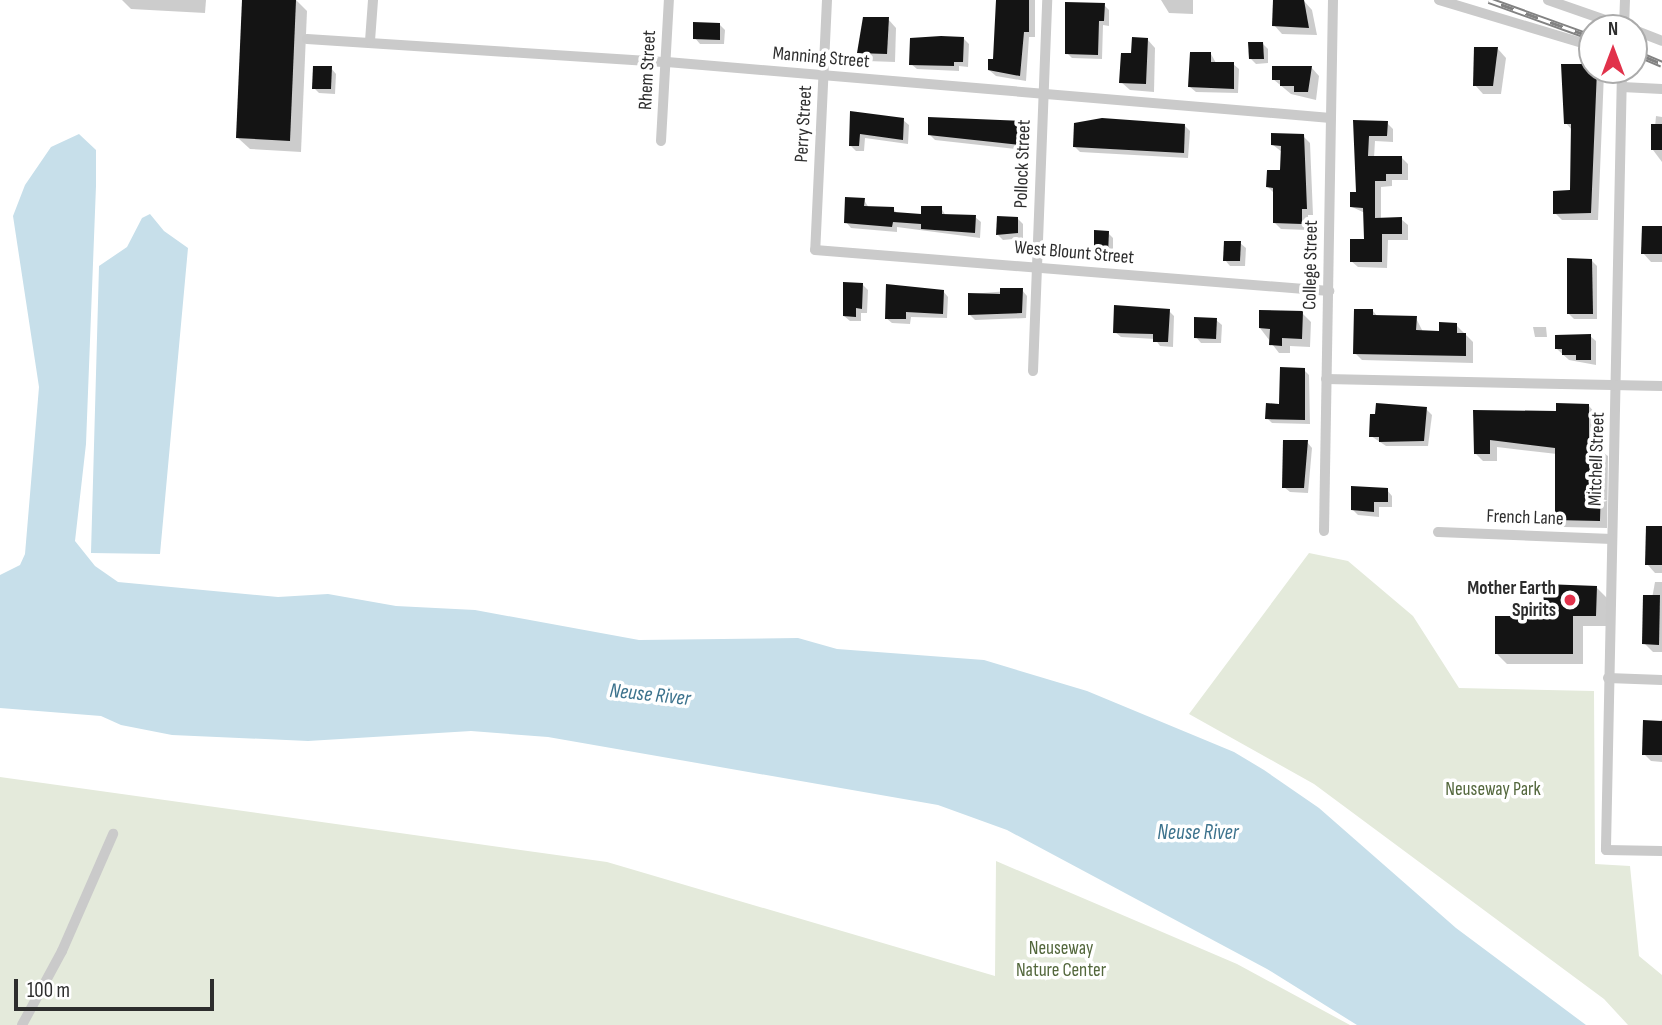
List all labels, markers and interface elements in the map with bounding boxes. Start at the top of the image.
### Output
north arrow [1578,14,1648,84]
text: N [1608,18,1618,41]
street label: Rhem Street [635,30,661,110]
street label: Manning Street [772,42,870,74]
street label: Perry Street [791,85,817,163]
street label: Pollock Street [1010,119,1036,209]
street label: College Street [1299,220,1323,310]
street label: West Blount Street [1013,236,1135,270]
street label: Mitchell Street [1584,412,1610,506]
street label: French Lane [1486,505,1564,531]
place label: Mother Earth Spirits [1467,578,1556,622]
marker: Mother Earth Spirits [1562,592,1578,608]
water label: Neuse River [608,678,692,712]
park label: Neuseway Park [1445,779,1541,801]
water label: Neuse River [1157,820,1239,846]
park label: Neuseway Nature Center [1016,938,1106,982]
scale bar [18,965,217,1009]
text: 100 m [27,978,70,1003]

